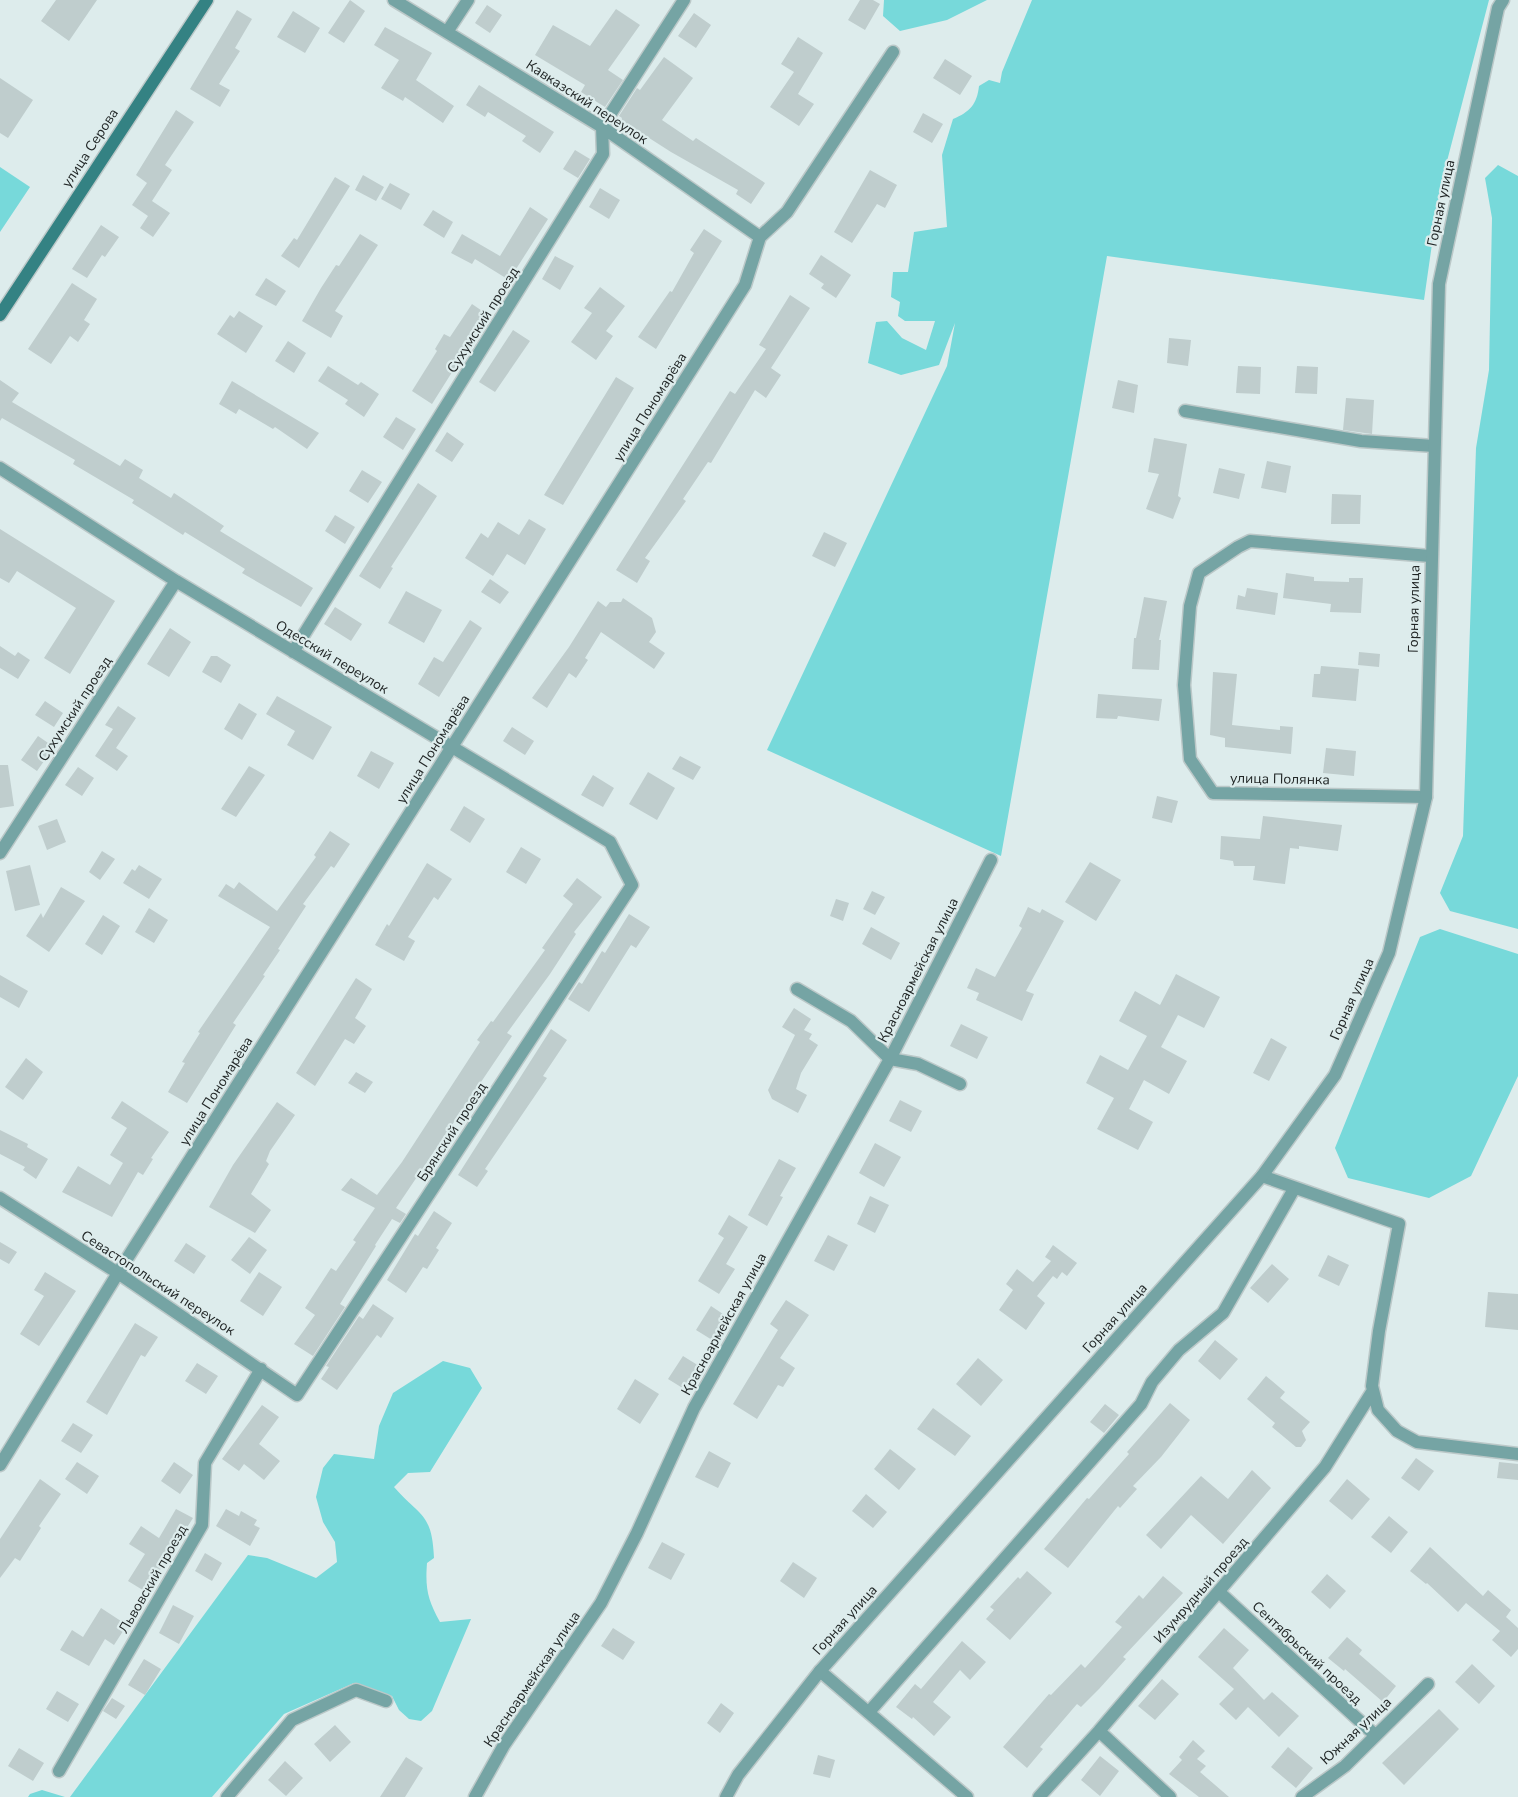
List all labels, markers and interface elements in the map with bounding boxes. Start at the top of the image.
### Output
street label: Кавказский переулок [522,55,652,149]
street label: улица Серова [57,105,123,191]
street label: Горная улица [1423,158,1459,248]
street label: Сухумский проезд [443,263,523,377]
street label: улица Пономарёва [609,349,691,465]
street label: Горная улица [1404,565,1424,653]
street label: Одесский переулок [272,616,393,699]
street label: Сухумский проезд [34,653,116,765]
street label: улица Пономарёва [392,691,474,807]
street label: улица Полянка [1230,769,1330,789]
street label: Красноармейская улица [873,894,963,1046]
street label: Горная улица [1325,955,1379,1043]
street label: улица Пономарёва [175,1033,257,1149]
street label: Брянский проезд [413,1079,491,1185]
street label: Севастопольский переулок [77,1226,239,1340]
street label: Красноармейская улица [677,1249,771,1399]
street label: Горная улица [1078,1279,1152,1357]
street label: Львовский проезд [114,1521,192,1637]
street label: Изумрудный проезд [1150,1533,1252,1647]
street label: Горная улица [808,1581,882,1659]
street label: Сентябрьский проезд [1248,1597,1366,1709]
street label: Красноармейская улица [479,1607,585,1751]
street label: Южная улица [1316,1693,1396,1769]

